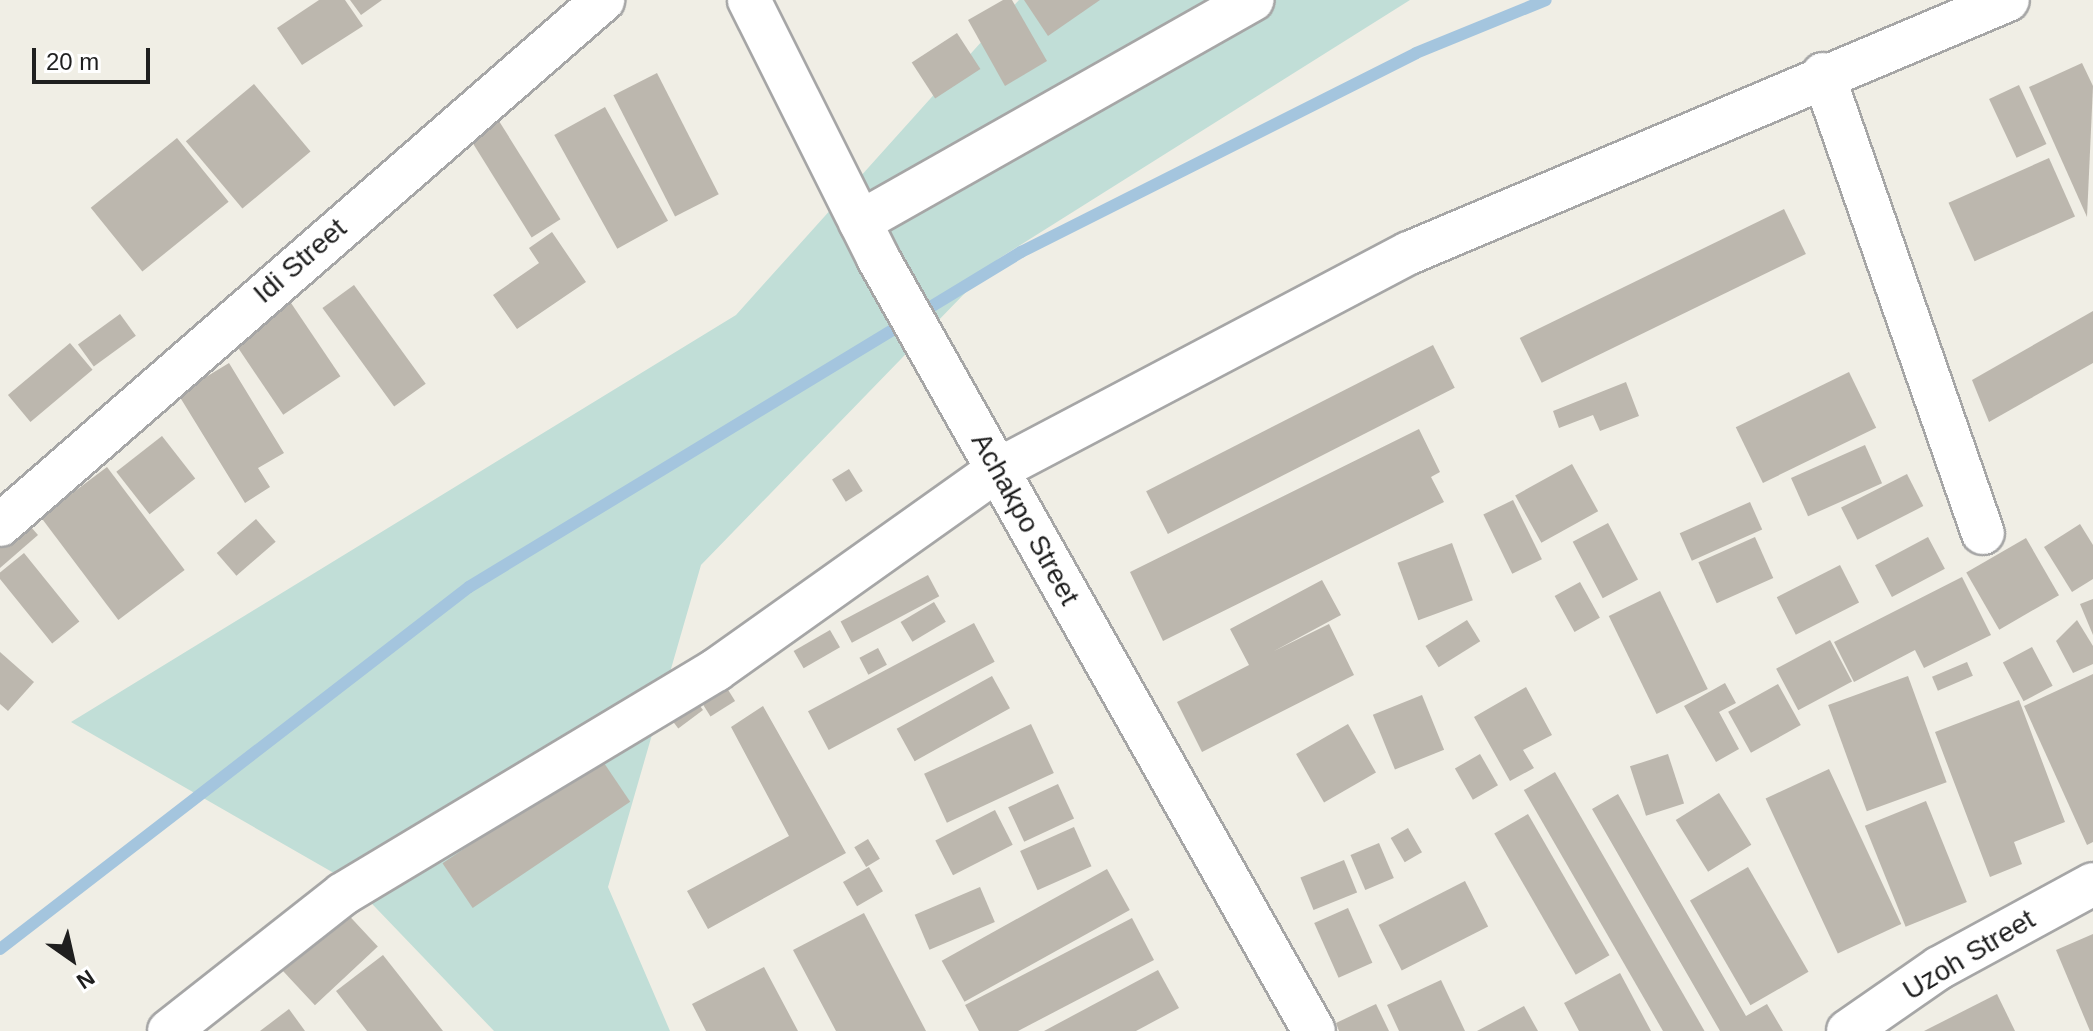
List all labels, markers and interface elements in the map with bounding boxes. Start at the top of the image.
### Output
scale bar [36,32,154,82]
text: 20 m [46,48,99,75]
street label: Idi Street [247,212,353,310]
street label: Achakpo Street [964,427,1086,611]
street label: Uzoh Street [1897,903,2041,1007]
north arrow [32,919,112,999]
text: N [72,965,99,994]

